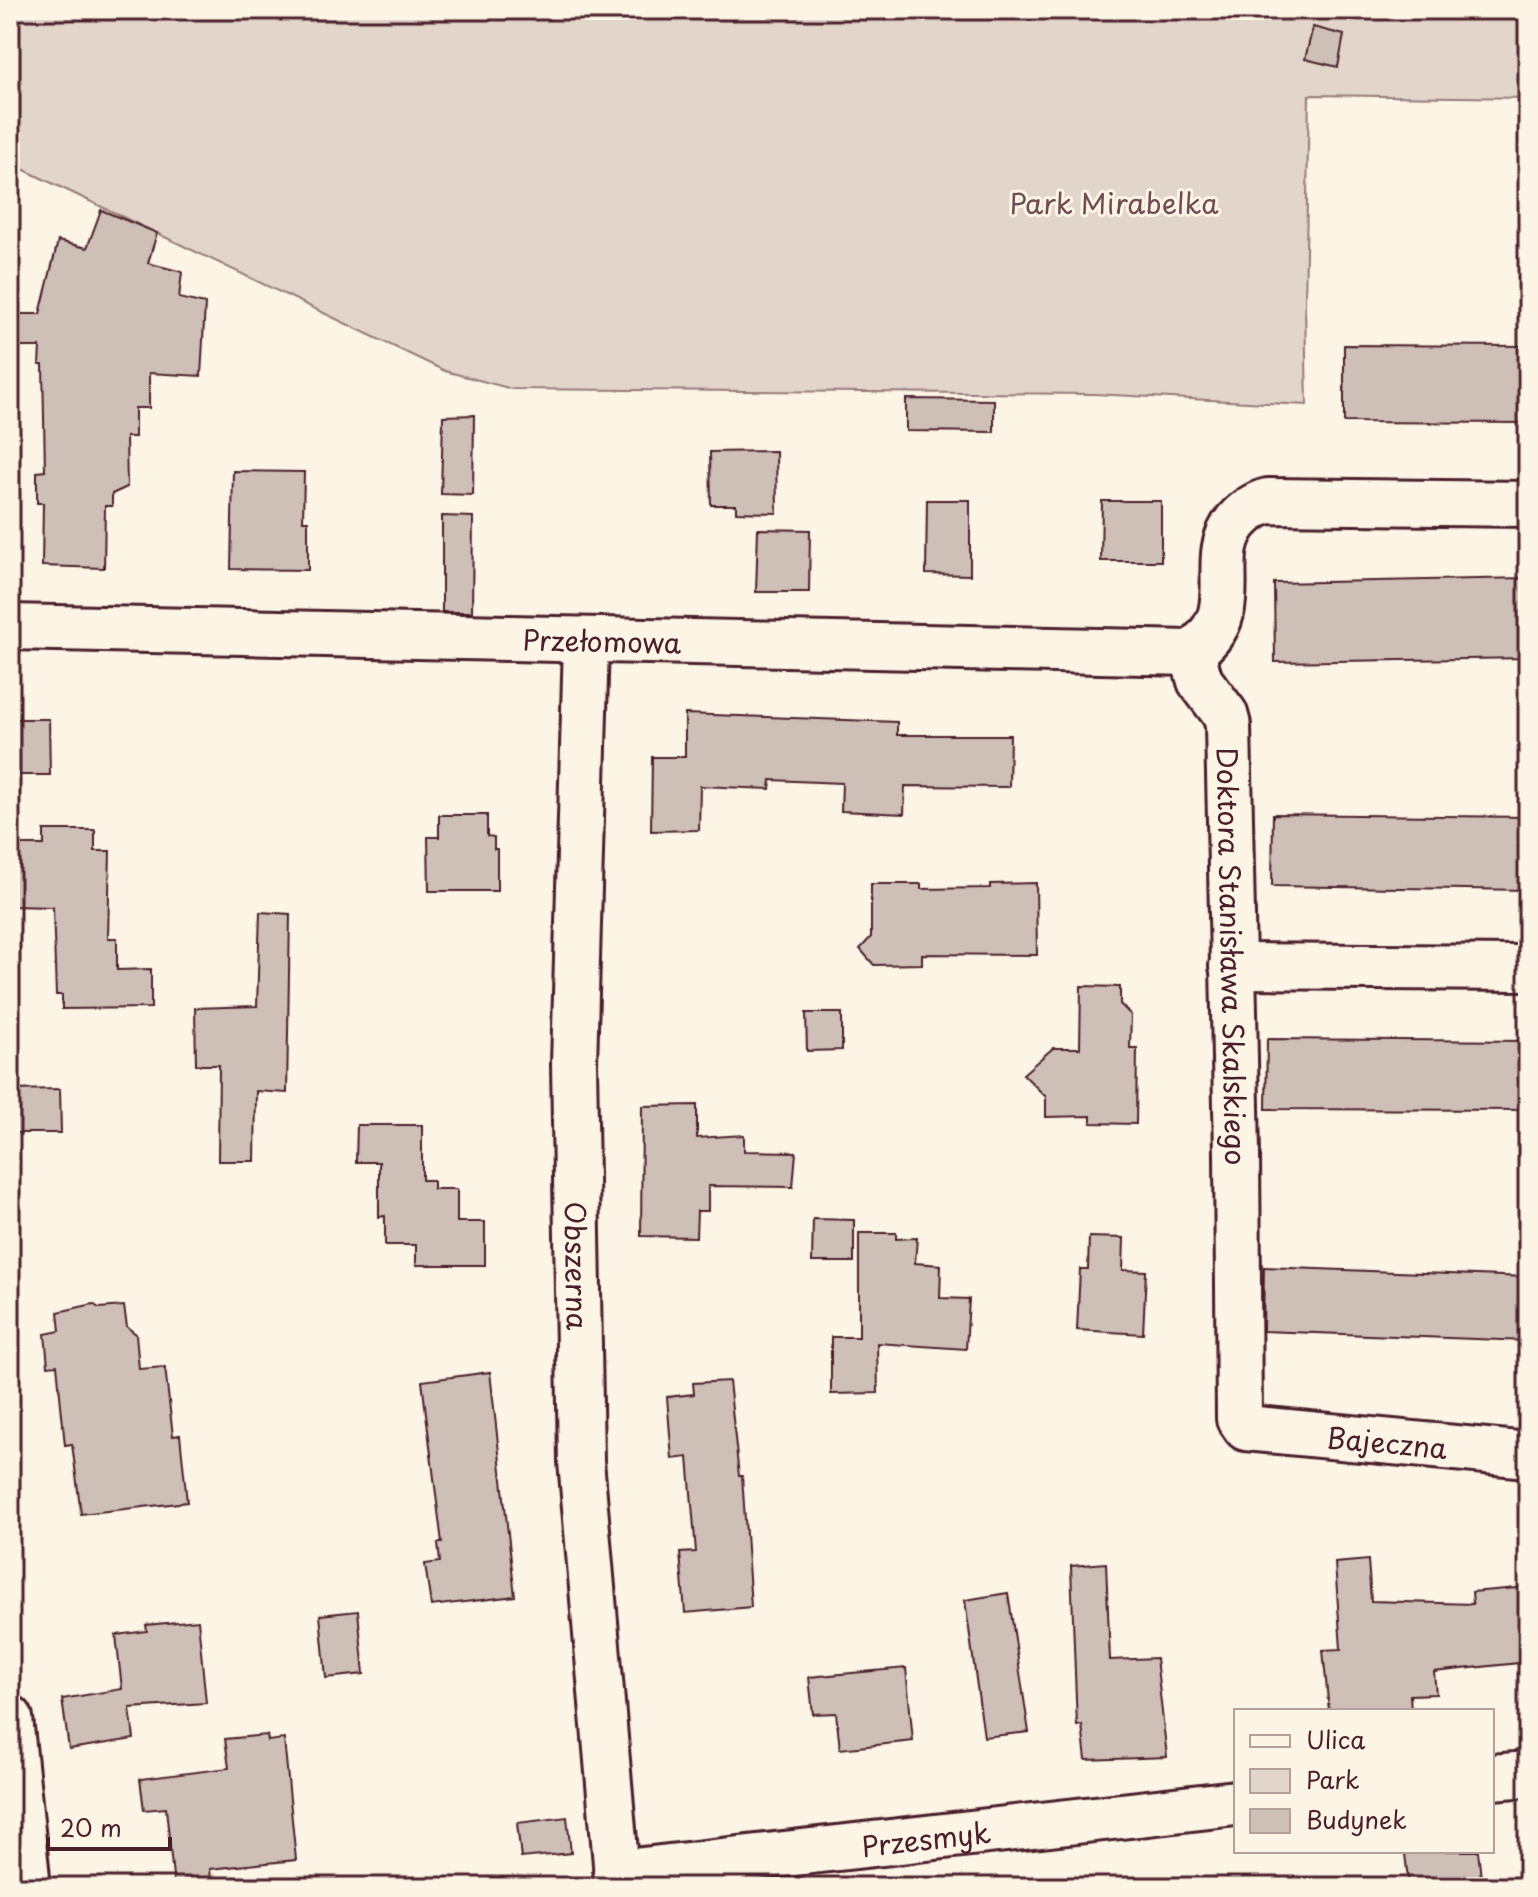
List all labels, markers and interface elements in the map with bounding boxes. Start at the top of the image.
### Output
park label: Park Mirabelka [1009,181,1219,224]
street label: Przełomowa [522,617,682,663]
street label: Doktora Stanisława Skalskiego [1207,746,1259,1165]
street label: Obszerna [555,1201,600,1331]
street label: Bajeczna [1325,1414,1450,1469]
legend [1234,1709,1494,1853]
text: Ulica [1306,1721,1365,1757]
text: Park [1306,1761,1360,1797]
scale bar [48,1801,170,1851]
text: Budynek [1306,1801,1407,1837]
text: 20 m [60,1809,122,1845]
street label: Przesmyk [859,1809,993,1867]

